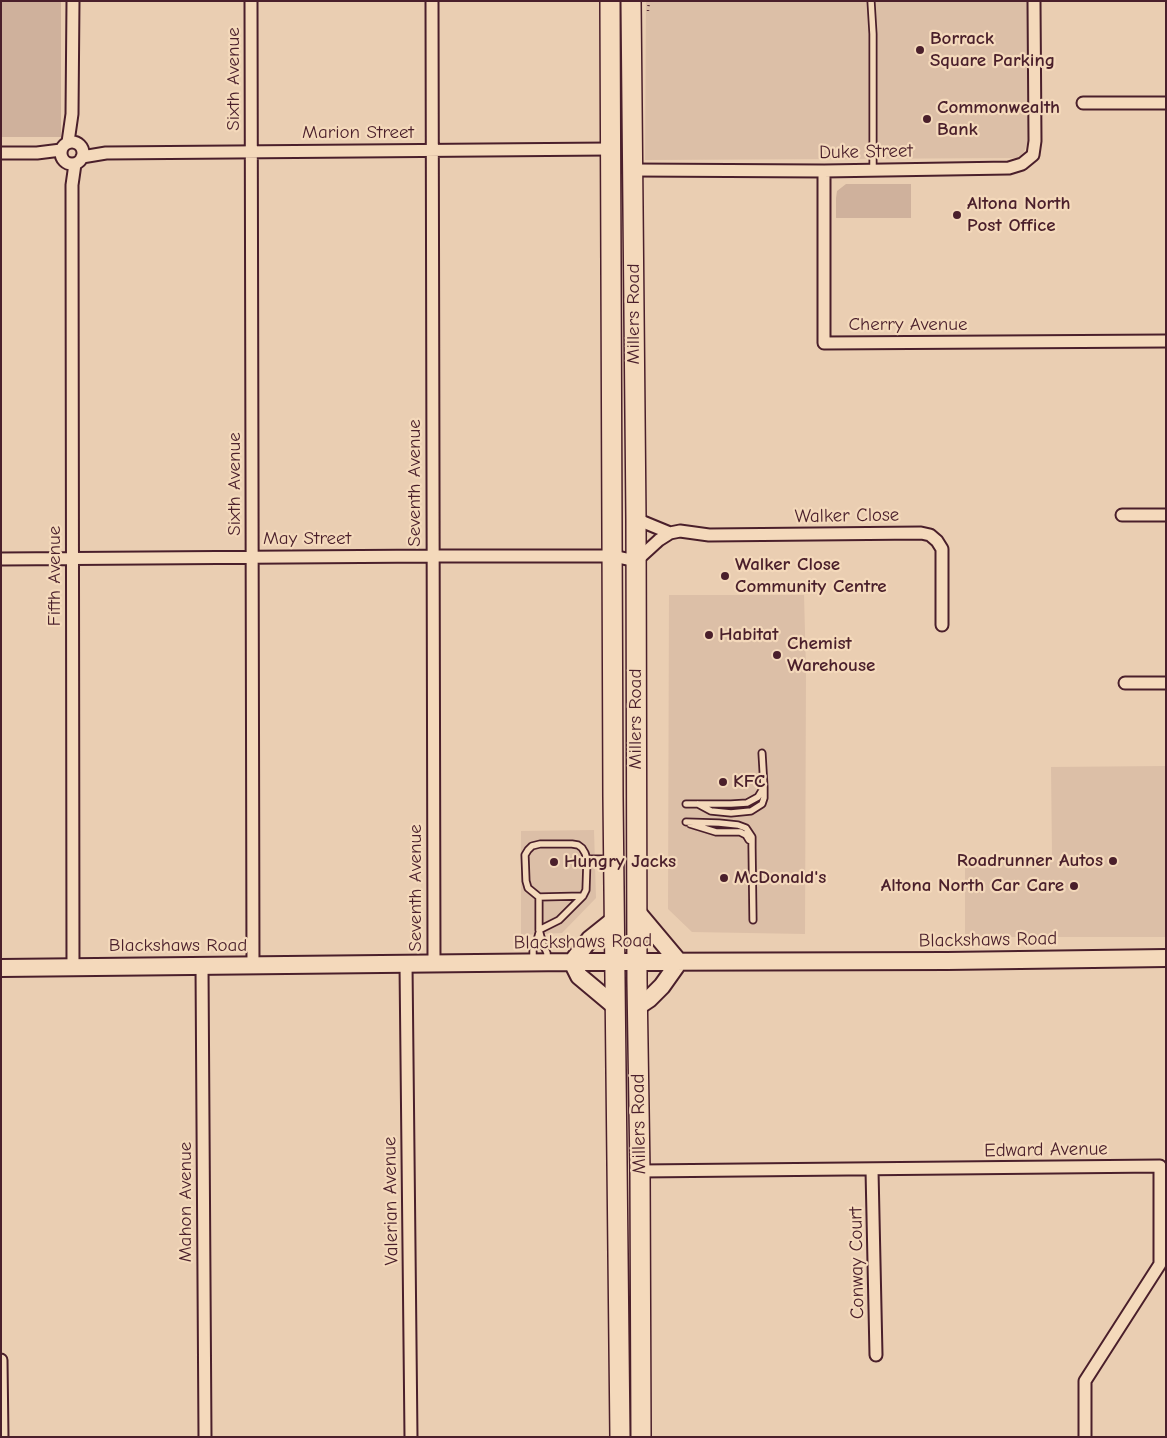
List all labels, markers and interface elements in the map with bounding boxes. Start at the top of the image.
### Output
street label: Sixth Avenue [223,27,245,131]
place label: Borrack Square Parking [930,28,1055,72]
marker: Borrack Square Parking [914,44,926,56]
place label: Commonwealth Bank [937,97,1060,141]
marker: Commonwealth Bank [921,113,933,125]
street label: Marion Street [302,122,414,144]
street label: Duke Street [819,140,913,164]
place label: Altona North Post Office [967,193,1070,237]
marker: Altona North Post Office [951,209,963,221]
street label: Millers Road [623,264,645,364]
street label: Cherry Avenue [848,314,968,336]
street label: Seventh Avenue [404,419,426,547]
street label: Sixth Avenue [224,432,246,536]
street label: Walker Close [795,504,899,528]
street label: Fifth Avenue [44,526,66,626]
street label: May Street [263,528,351,550]
place label: Walker Close Community Centre [735,554,887,598]
marker: Walker Close Community Centre [719,570,731,582]
place label: Habitat [719,624,778,646]
marker: Habitat [703,629,715,641]
place label: Chemist Warehouse [787,633,875,677]
marker: Chemist Warehouse [771,649,783,661]
street label: Millers Road [625,669,647,769]
place label: KFC [733,771,765,793]
marker: KFC [717,776,729,788]
street label: Seventh Avenue [405,824,427,952]
place label: Roadrunner Autos [957,850,1103,872]
place label: Hungry Jacks [564,851,676,873]
marker: Roadrunner Autos [1107,855,1119,867]
marker: Hungry Jacks [548,856,560,868]
place label: McDonald's [734,867,826,889]
marker: McDonald's [718,872,730,884]
place label: Altona North Car Care [881,875,1064,897]
marker: Altona North Car Care [1068,880,1080,892]
street label: Blackshaws Road [918,927,1058,953]
street label: Blackshaws Road [513,929,653,955]
street label: Blackshaws Road [109,935,247,957]
street label: Millers Road [627,1073,651,1175]
street label: Valerian Avenue [378,1136,404,1266]
street label: Edward Avenue [984,1138,1108,1162]
street label: Mahon Avenue [175,1142,197,1262]
street label: Conway Court [845,1207,869,1319]

